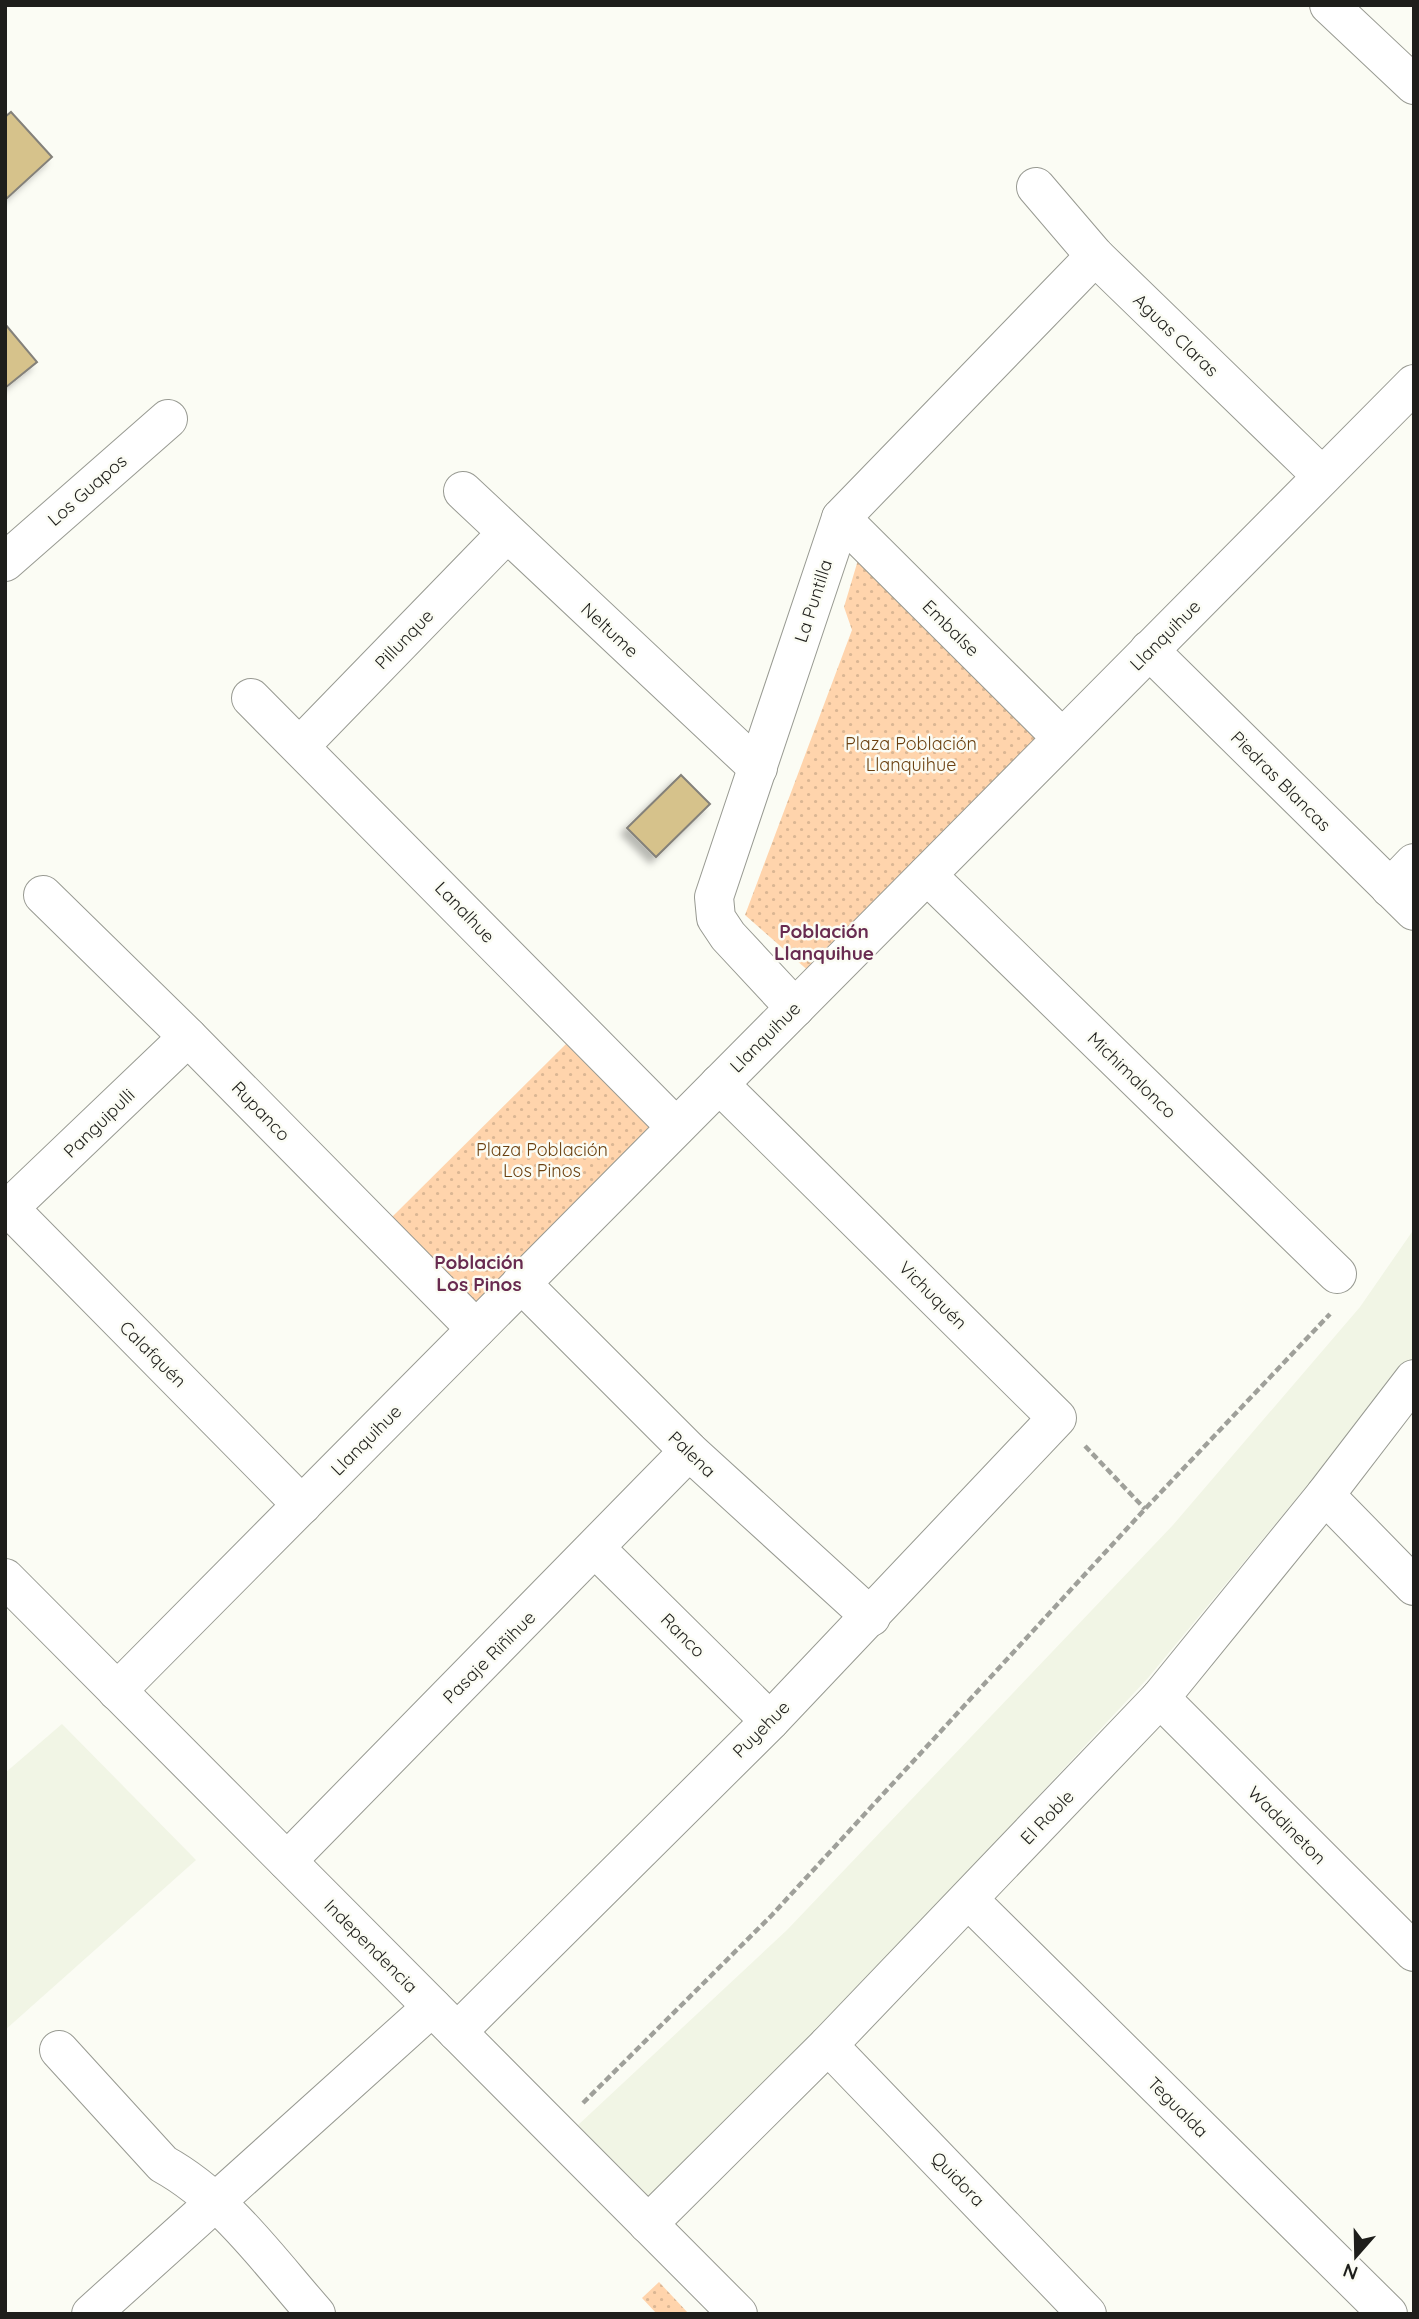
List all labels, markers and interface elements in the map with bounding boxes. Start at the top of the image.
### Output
street label: Aguas Claras [1128,288,1224,382]
street label: Los Guapos [43,449,131,531]
street label: La Puntilla [789,557,837,645]
street label: Embalse [918,595,984,661]
street label: Llanquihue [1125,595,1205,675]
street label: Neltume [576,598,644,662]
street label: Pillunque [370,604,438,674]
street label: Piedras Blancas [1226,726,1336,836]
park label: Plaza Población Llanquihue [845,732,977,776]
street label: Lanalhue [430,876,500,948]
district label: Población Llanquihue [774,919,874,965]
street label: Llanquihue [725,997,805,1077]
street label: Michimalonco [1083,1027,1181,1123]
street label: Rupanco [227,1076,295,1146]
street label: Panguipulli [58,1083,140,1163]
park label: Plaza Población Los Pinos [476,1138,608,1182]
district label: Población Los Pinos [434,1250,524,1296]
street label: Vichuquén [894,1256,972,1334]
street label: Calafquén [115,1316,191,1392]
street label: Llanquihue [326,1400,406,1480]
street label: Palena [664,1426,720,1482]
street label: Pasaje Riñihue [438,1606,540,1708]
street label: Ranco [656,1608,710,1662]
street label: Puyehue [727,1695,795,1763]
street label: Waddineton [1243,1781,1331,1869]
street label: El Roble [1015,1785,1079,1849]
street label: Independencia [319,1894,423,1998]
street label: Tegualda [1143,2072,1213,2142]
street label: Quidora [926,2147,990,2211]
north arrow [1321,2221,1391,2291]
text: N [1340,2258,1361,2286]

